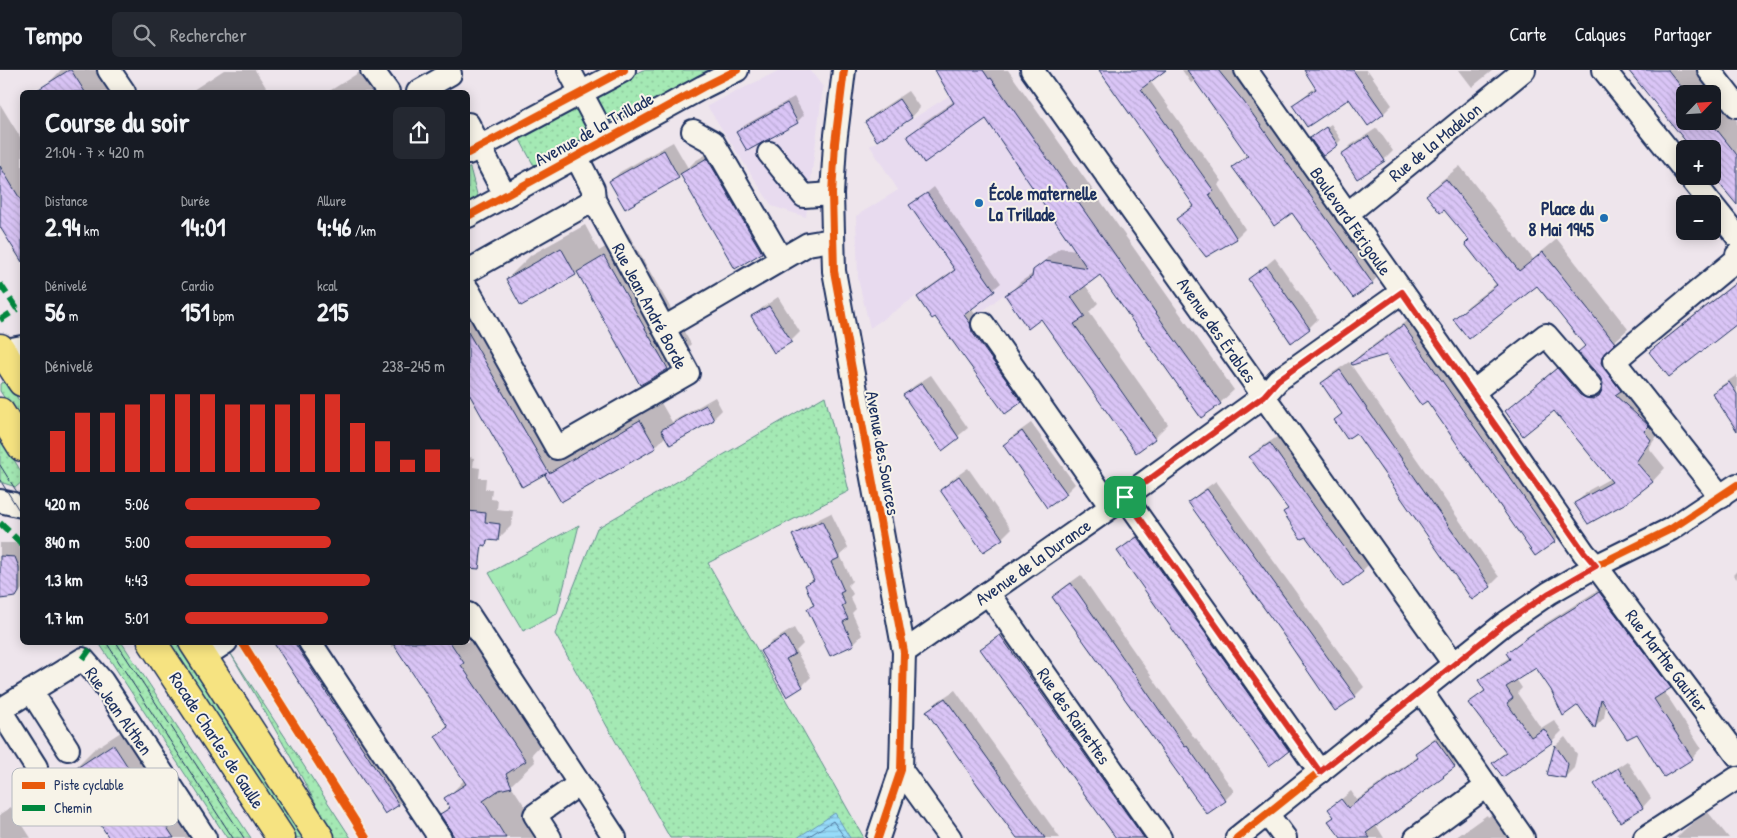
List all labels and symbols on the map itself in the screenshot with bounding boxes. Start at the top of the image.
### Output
north arrow [1676,85,1721,130]
street label: Avenue de la Trillade [530,86,658,172]
street label: Rue de la Madelon [1383,97,1487,187]
street label: Boulevard Férigoule [1304,162,1398,280]
place label: École maternelle La Trillade [989,181,1098,227]
place label: Place du 8 Mai 1945 [1529,196,1595,242]
marker: École maternelle La Trillade [973,197,985,209]
marker: Place du 8 Mai 1945 [1598,212,1610,224]
street label: Rue Jean André Borde [606,239,694,373]
street label: Avenue des Érables [1171,272,1263,388]
street label: Avenue des Sources [860,389,906,517]
pin [1104,476,1146,518]
street label: Avenue de la Durance [970,513,1096,611]
street label: Rue Marthe Gautier [1620,604,1714,718]
street label: Rue Jean Althen [79,662,159,760]
street label: Rue des Rainettes [1031,663,1117,769]
street label: Rocade Charles de Gaulle [163,667,271,813]
legend [12,768,178,826]
text: Piste cyclable [54,775,124,795]
text: Chemin [54,798,92,817]

